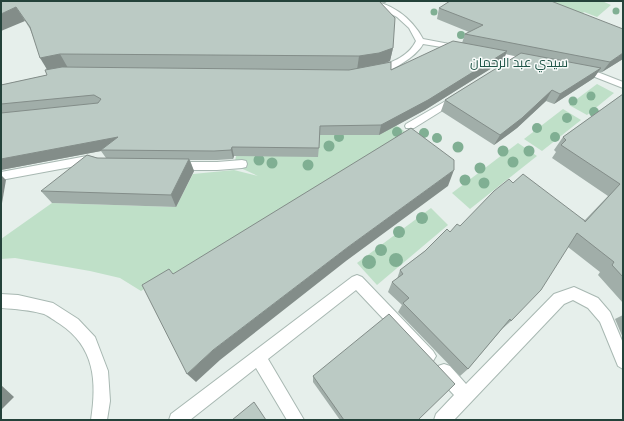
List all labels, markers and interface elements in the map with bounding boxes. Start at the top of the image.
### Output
district label: سيدي عبد الرحمان [470,55,568,73]

